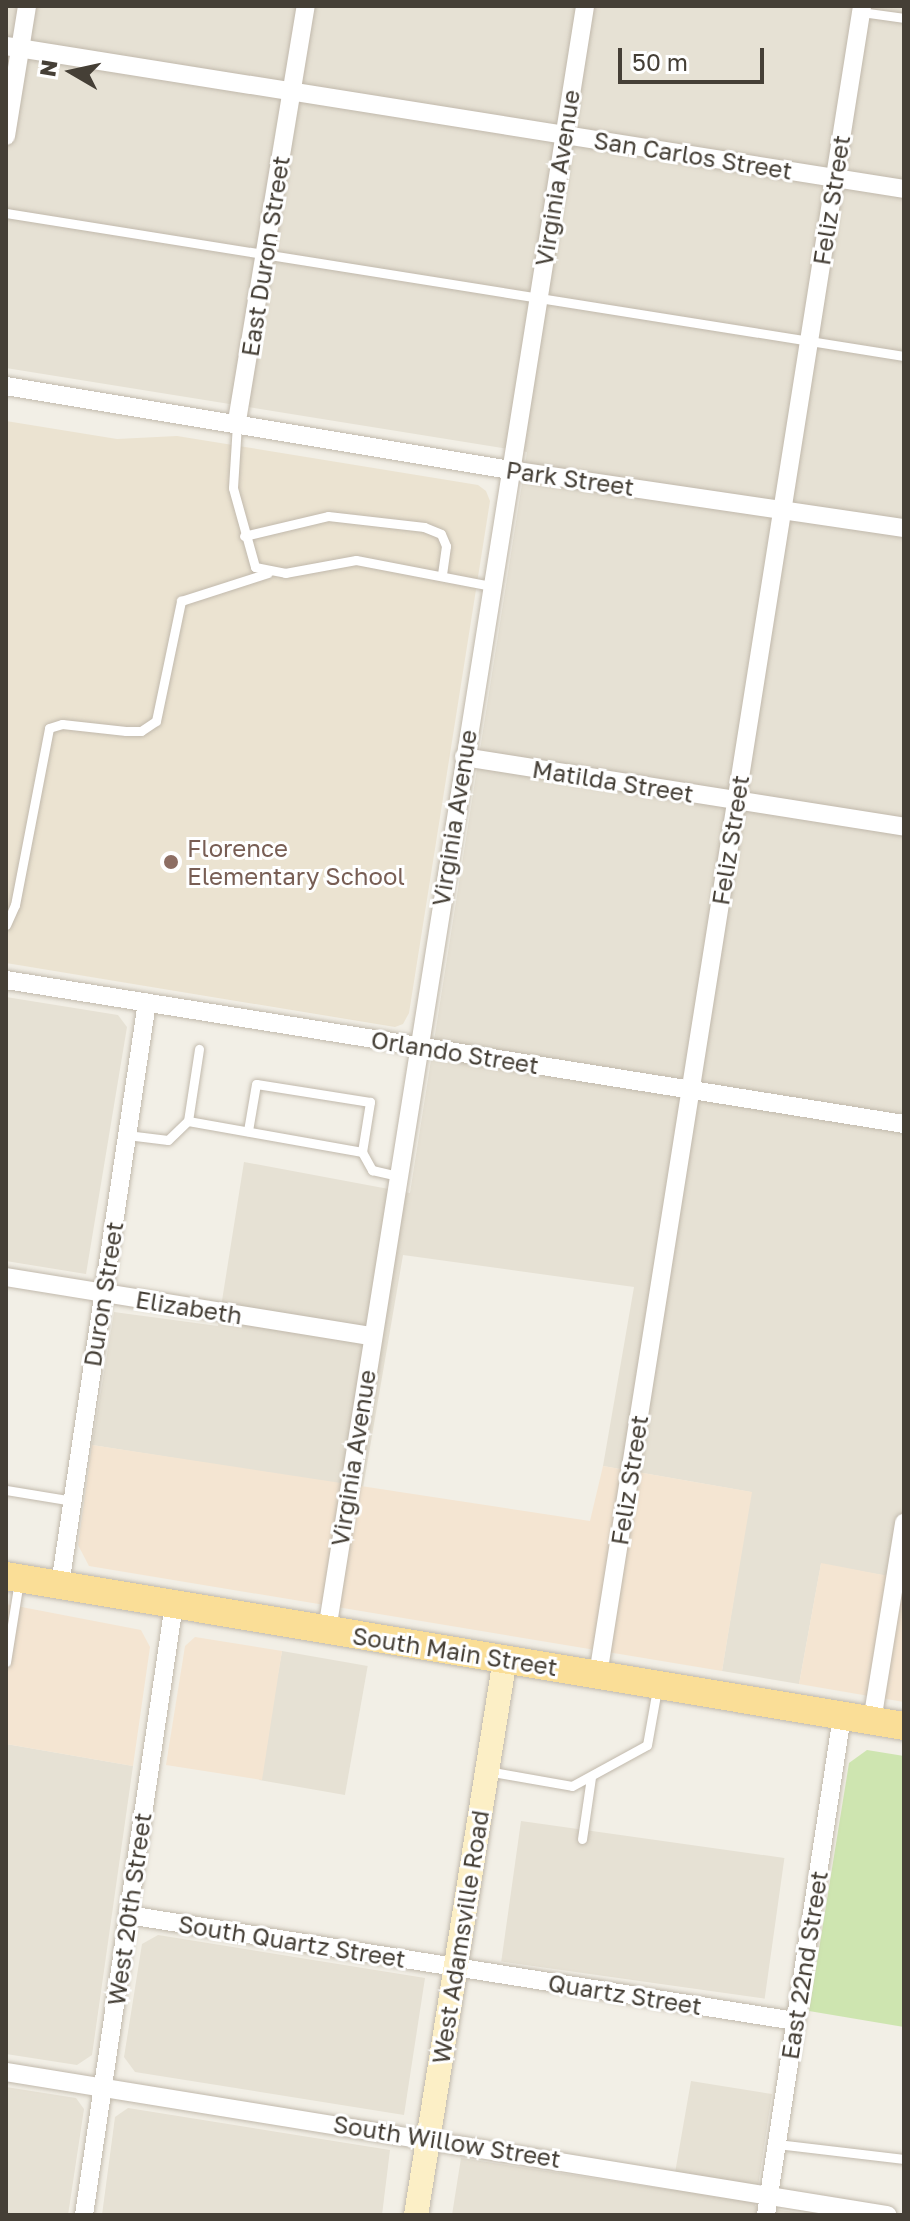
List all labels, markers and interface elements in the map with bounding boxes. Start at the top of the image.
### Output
north arrow [32,32,112,112]
scale bar [622,32,768,82]
text: 50 m [632,47,688,76]
text: N [33,58,62,79]
street label: Virginia Avenue [529,88,585,268]
street label: San Carlos Street [592,125,794,185]
street label: Feliz Street [807,133,855,267]
street label: East Duron Street [235,154,295,358]
street label: Park Street [504,455,636,501]
street label: Virginia Avenue [426,728,482,908]
street label: Matilda Street [530,754,696,808]
street label: Feliz Street [706,773,754,907]
place label: Florence Elementary School [187,834,405,890]
marker: Florence Elementary School [162,853,180,871]
street label: Orlando Street [369,1025,541,1079]
street label: Duron Street [77,1219,129,1369]
street label: Elizabeth [134,1284,244,1330]
street label: Virginia Avenue [325,1368,381,1548]
street label: Feliz Street [605,1413,653,1547]
street label: South Main Street [350,1621,560,1681]
street label: West Adamsville Road [426,1808,494,2066]
street label: West 20th Street [101,1811,157,2007]
street label: East 22nd Street [775,1869,833,2061]
street label: South Quartz Street [176,1909,408,1973]
street label: Quartz Street [546,1968,704,2020]
street label: South Willow Street [331,2109,563,2173]

